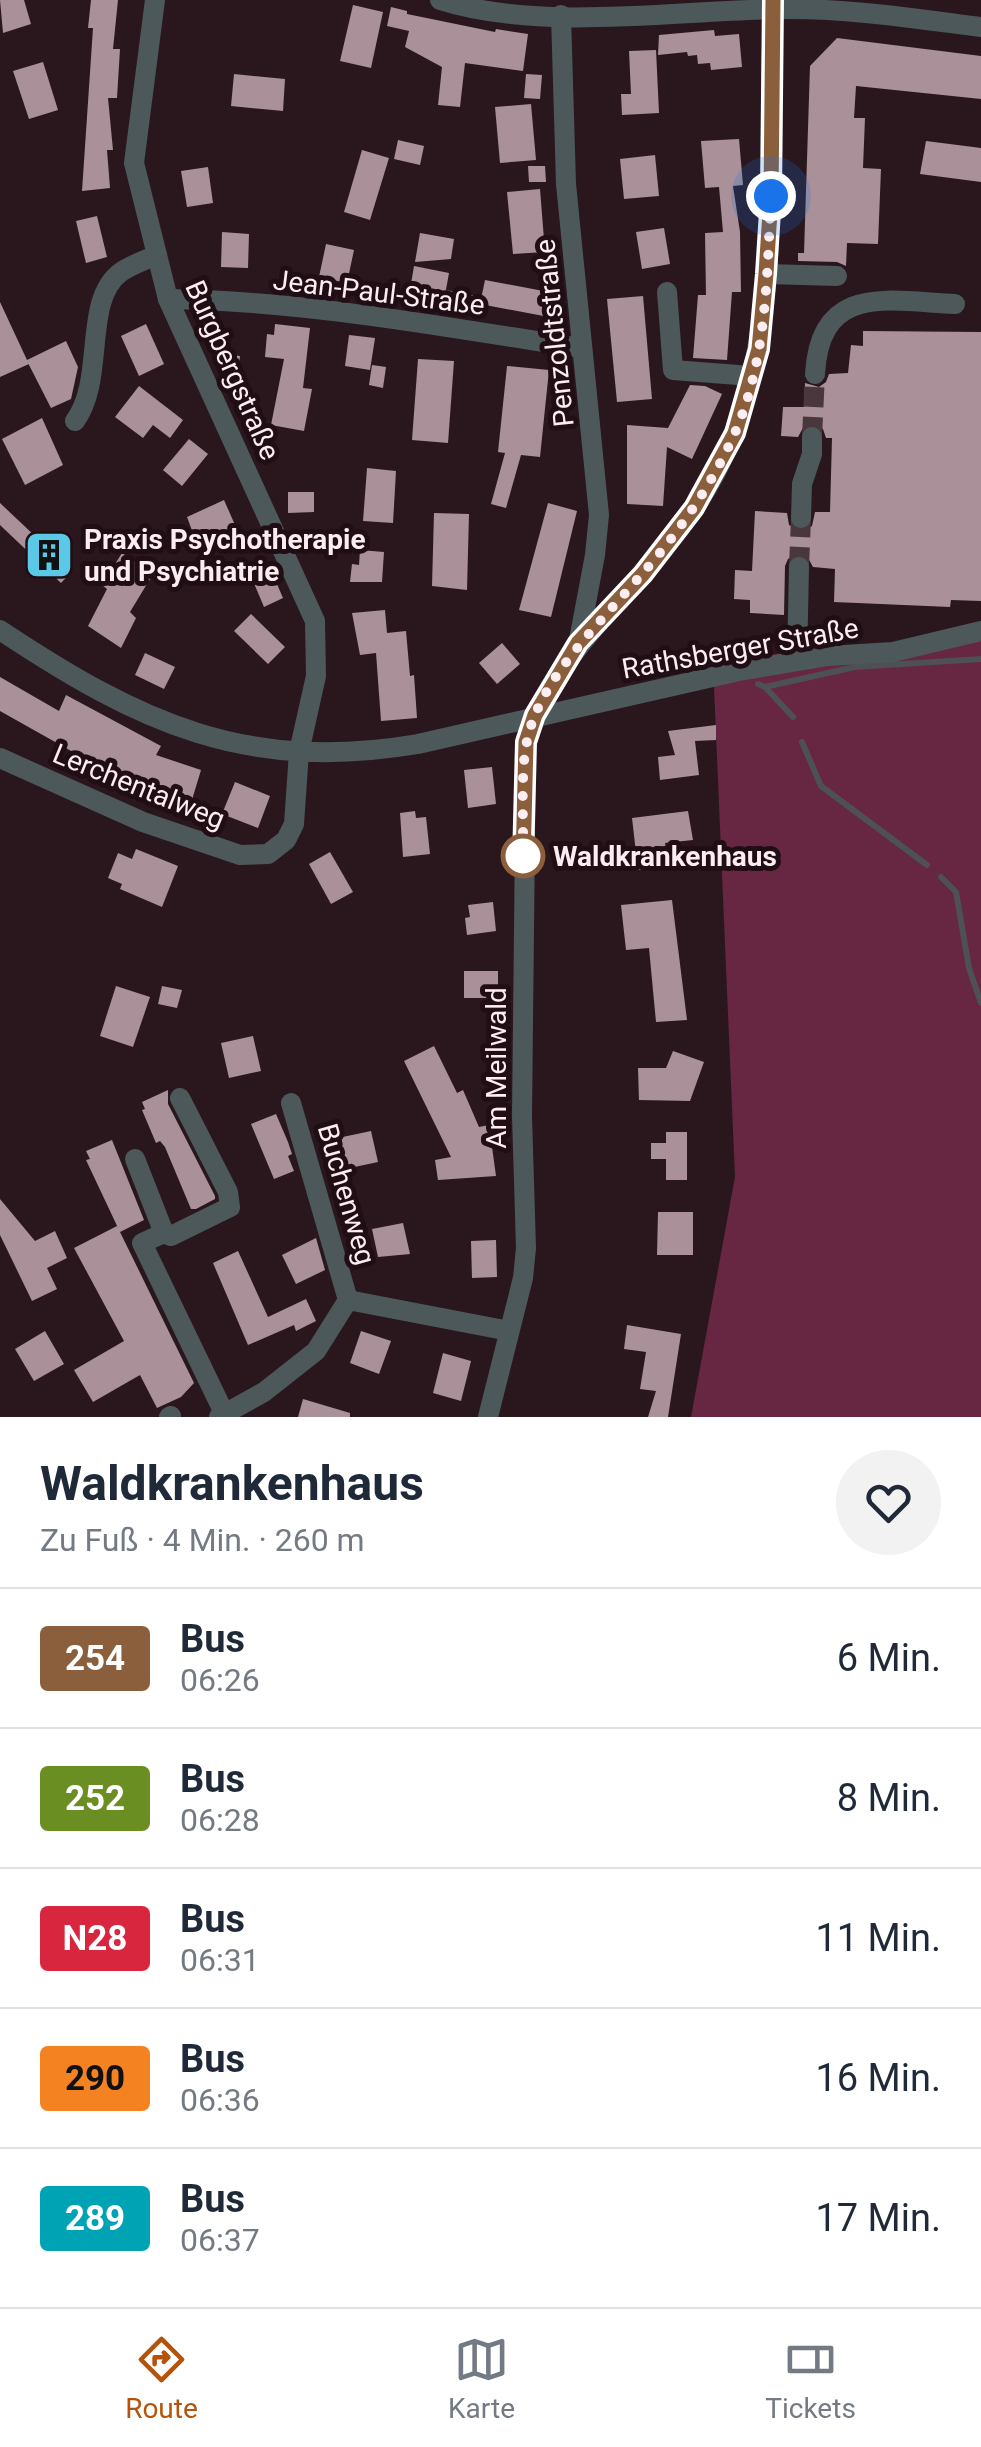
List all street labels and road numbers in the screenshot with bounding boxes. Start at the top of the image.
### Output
street label: Penzoldtstraße [528,237,581,428]
street label: Jean-Paul-Straße [271,263,487,322]
street label: Burgbergstraße [178,275,287,465]
street label: Rathsberger Straße [619,611,861,686]
street label: Lerchentalweg [48,737,230,836]
street label: Am Meilwald [480,987,513,1149]
street label: Buchenweg [311,1120,382,1268]

